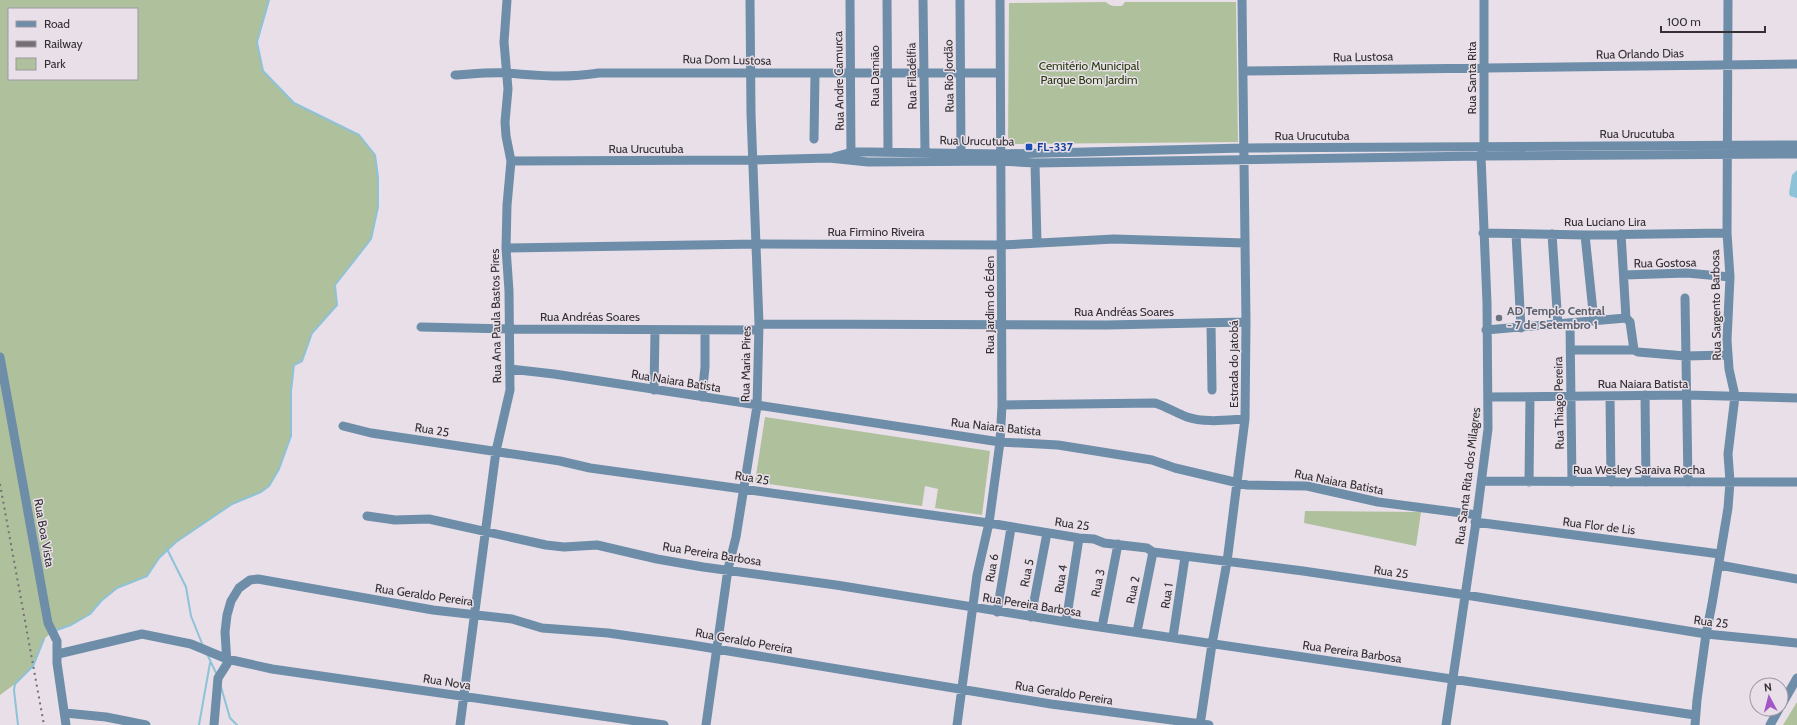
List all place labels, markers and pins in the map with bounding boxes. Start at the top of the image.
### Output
place label: FL-337 [1037,139,1074,154]
marker: FL-337 [1024,142,1034,152]
place label: AD Templo Central - 7 de Setembro 1 [1507,303,1605,332]
marker: AD Templo Central - 7 de Setembro 1 [1494,313,1504,323]

